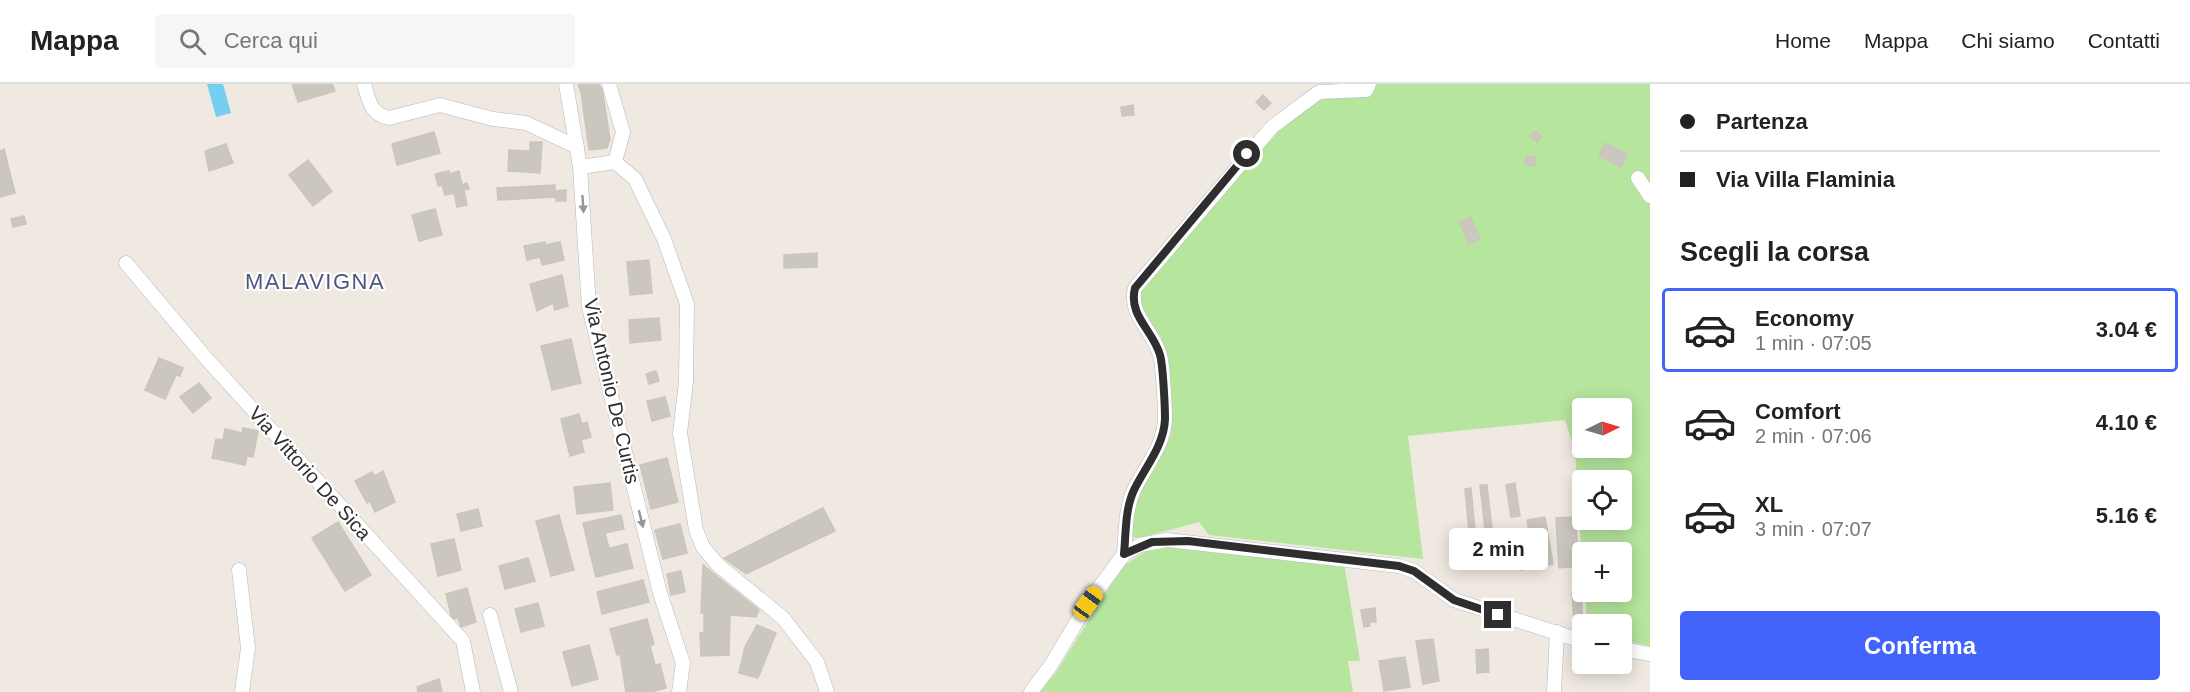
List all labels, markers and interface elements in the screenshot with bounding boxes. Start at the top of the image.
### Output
search box [155,14,575,68]
text: Mappa [30,25,119,56]
icon: search [176,25,209,58]
text: Cerca qui [224,28,318,53]
text: Home [1775,29,1831,52]
text: Mappa [1864,29,1928,52]
text: Chi siamo [1961,29,2055,52]
text: Contatti [2088,29,2160,52]
text: Partenza [1716,109,1808,134]
route start [1233,140,1260,167]
text: Via Villa Flaminia [1716,167,1895,192]
one-way arrow [578,195,587,214]
text: Scegli la corsa [1680,237,1869,267]
district label: MALAVIGNA [245,269,385,294]
street label: Via Antonio De Curtis [580,296,644,486]
icon: car [1683,303,1737,357]
text: Economy [1755,306,1854,331]
text: 3.04 € [2096,317,2157,342]
text: 1 min · 07:05 [1755,332,1872,354]
icon: car [1683,396,1737,450]
north arrow [1572,398,1632,458]
map controls [1572,398,1632,674]
text: Comfort [1755,399,1841,424]
street label: Via Vittorio De Sica [244,402,376,545]
text: 4.10 € [2096,410,2157,435]
text: 2 min · 07:06 [1755,425,1872,447]
button: locate [1572,470,1632,530]
icon: car [1683,489,1737,543]
text: XL [1755,492,1783,517]
text: 5.16 € [2096,503,2157,528]
one-way arrow [637,510,647,528]
text: 3 min · 07:07 [1755,518,1872,540]
callout: 2 min [1448,528,1547,570]
text: 2 min [1472,538,1525,560]
button: + [1572,542,1632,602]
car [1070,583,1106,623]
route end [1484,601,1511,628]
button: Conferma [1680,611,2160,680]
button: − [1572,614,1632,674]

